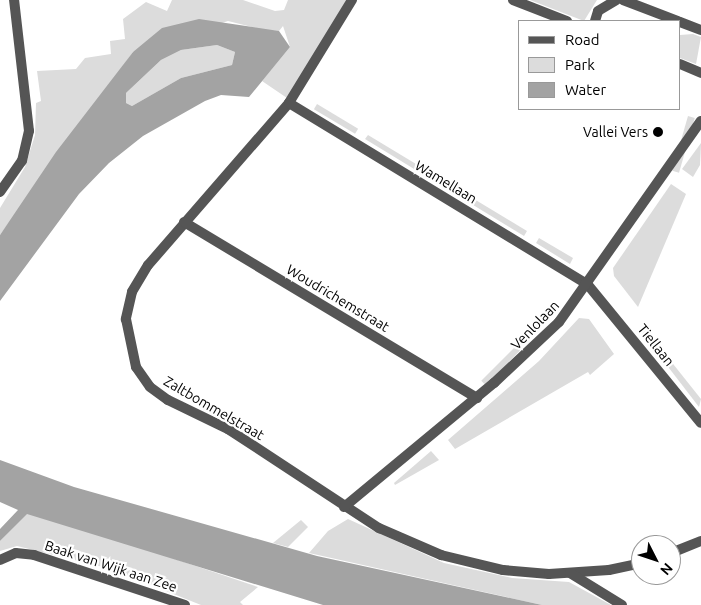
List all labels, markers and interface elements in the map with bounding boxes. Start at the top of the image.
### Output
legend [518,20,681,110]
text: Road [565,31,600,48]
text: Park [565,56,595,73]
text: Water [565,81,606,98]
place label: Vallei Vers [583,124,648,140]
marker: Vallei Vers [652,126,664,138]
street label: Wamellaan [412,157,480,207]
street label: Woudrichemstraat [284,261,392,335]
street label: Venlolaan [507,297,563,353]
street label: Tiellaan [634,321,678,369]
street label: Zaltbommelstraat [161,372,267,444]
north arrow [631,535,681,585]
street label: Baak van Wijk aan Zee [43,537,179,595]
text: N [657,560,676,578]

